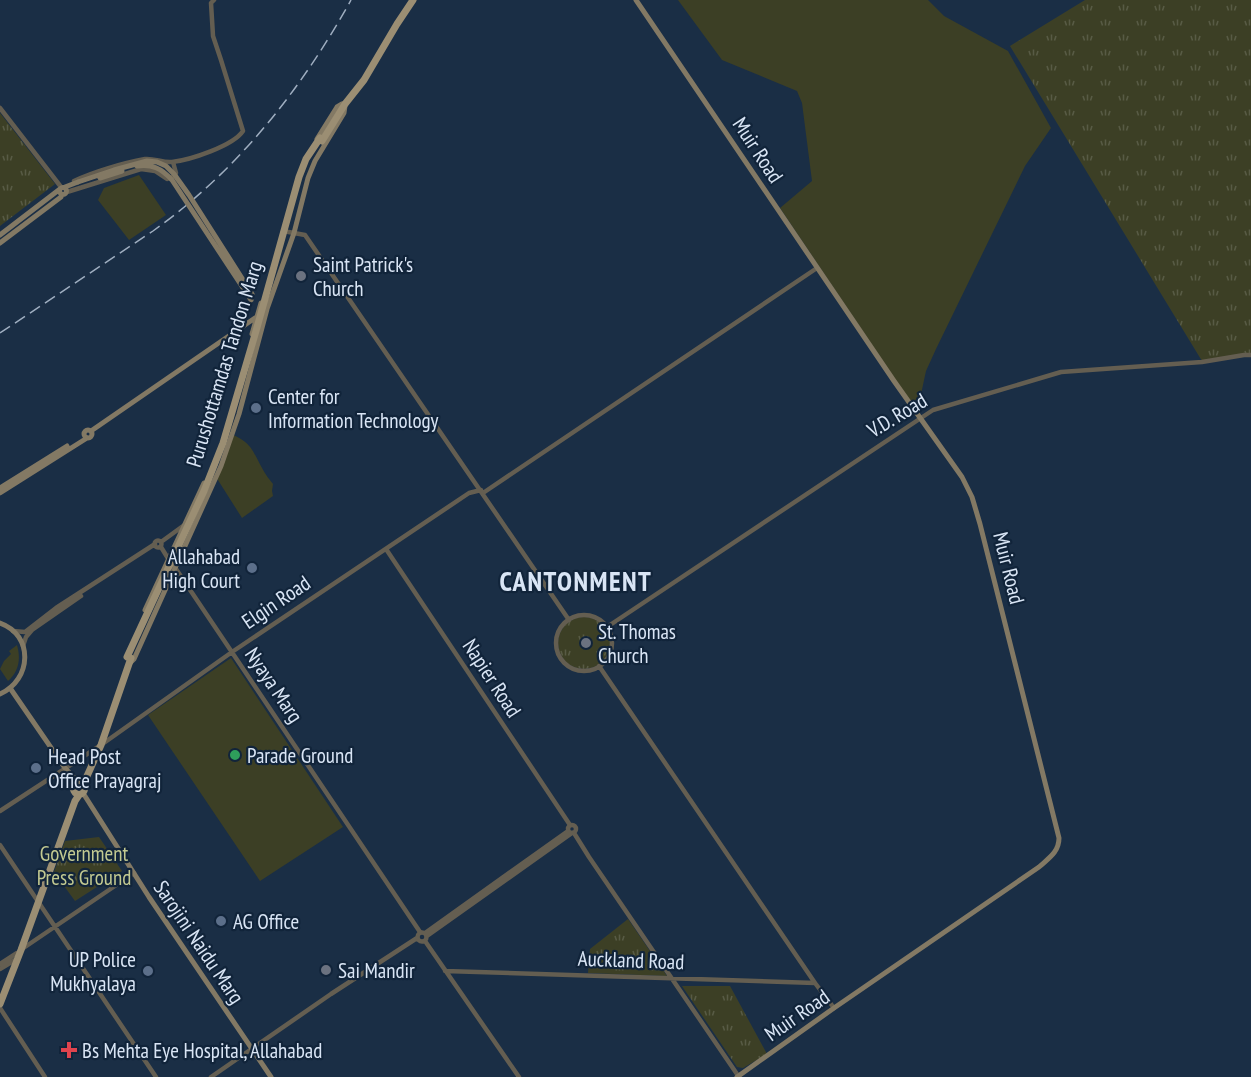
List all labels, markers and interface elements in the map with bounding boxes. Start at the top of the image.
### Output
street label: Muir Road [727,112,789,188]
place label: Saint Patrick's Church [313,251,413,302]
street label: Purushottamdas Tandon Marg [180,258,268,470]
marker: Saint Patrick's Church [294,269,308,283]
place label: Center for Information Technology [268,383,439,434]
street label: V.D. Road [861,387,932,444]
marker: Center for Information Technology [249,401,263,415]
street label: Muir Road [987,529,1031,607]
place label: Allahabad High Court [162,543,240,594]
marker: Allahabad High Court [245,561,259,575]
district label: CANTONMENT [500,564,652,598]
street label: Elgin Road [237,569,315,635]
place label: St. Thomas Church [598,618,676,669]
street label: Napier Road [457,634,527,722]
marker: St. Thomas Church [579,636,593,650]
street label: Nyaya Marg [239,642,309,728]
place label: Parade Ground [247,742,353,769]
place label: Head Post Office Prayagraj [48,743,161,794]
marker: Parade Ground [228,748,242,762]
marker: Head Post Office Prayagraj [29,761,43,775]
park label: Government Press Ground [37,840,131,891]
street label: Sarojini Naidu Marg [148,875,250,1009]
place label: AG Office [233,908,299,935]
marker: AG Office [214,914,228,928]
street label: Auckland Road [577,945,685,975]
place label: UP Police Mukhyalaya [50,946,136,997]
place label: Sai Mandir [338,957,415,984]
marker: Sai Mandir [319,963,333,977]
marker: UP Police Mukhyalaya [141,964,155,978]
street label: Muir Road [759,983,835,1047]
place label: Bs Mehta Eye Hospital, Allahabad [82,1037,322,1064]
marker: Bs Mehta Eye Hospital, Allahabad [60,1041,78,1059]

